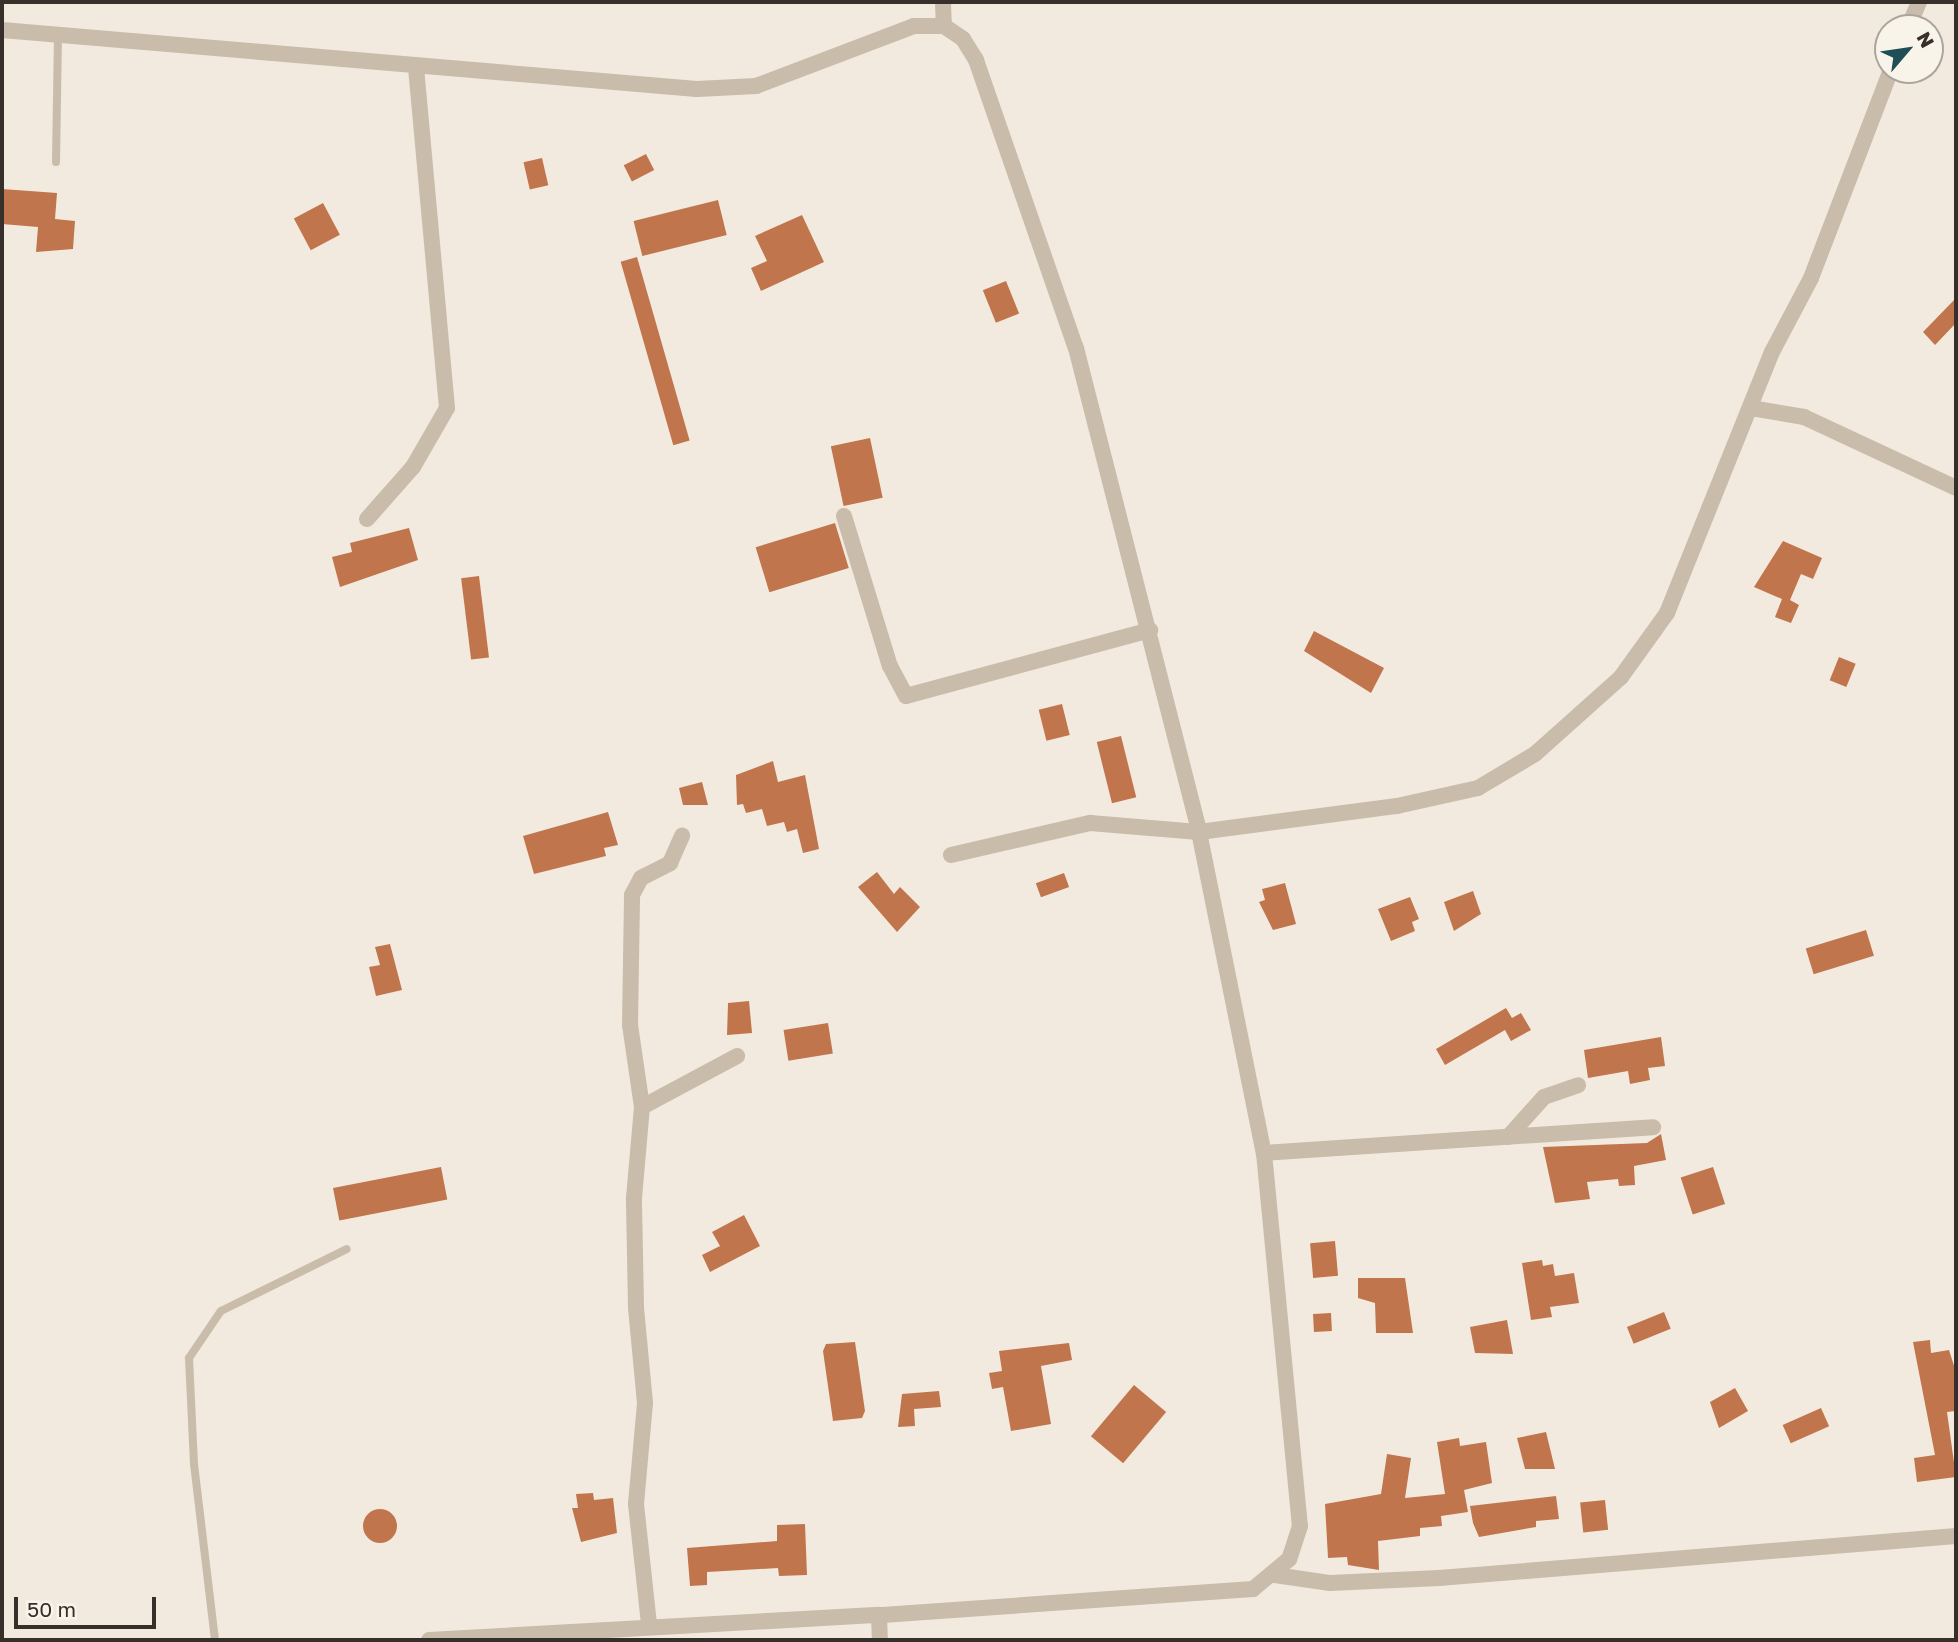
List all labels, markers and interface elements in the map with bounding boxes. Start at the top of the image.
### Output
north arrow [1874,14,1944,84]
text: N [1912,28,1940,51]
scale bar [18,1582,159,1626]
text: 50 m [27,1596,76,1622]

